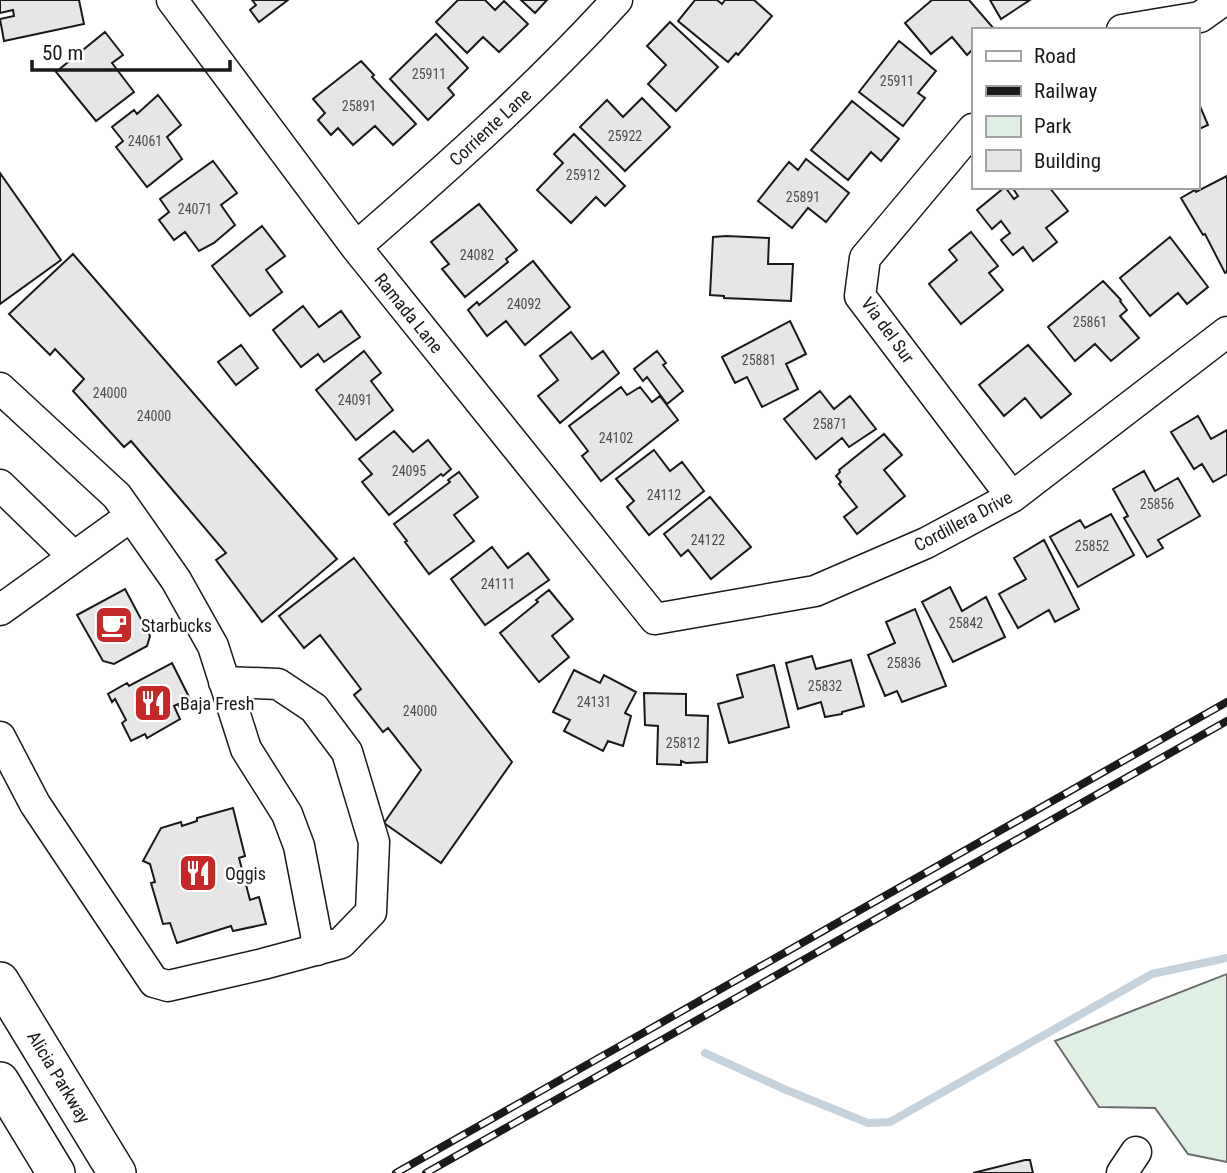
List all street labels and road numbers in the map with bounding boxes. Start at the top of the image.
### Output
street label: Corriente Lane [445,84,535,170]
street label: Ramada Lane [371,269,447,357]
street label: Via del Sur [857,293,919,367]
street label: Cordillera Drive [910,486,1016,556]
street label: Alicia Parkway [23,1027,95,1127]

